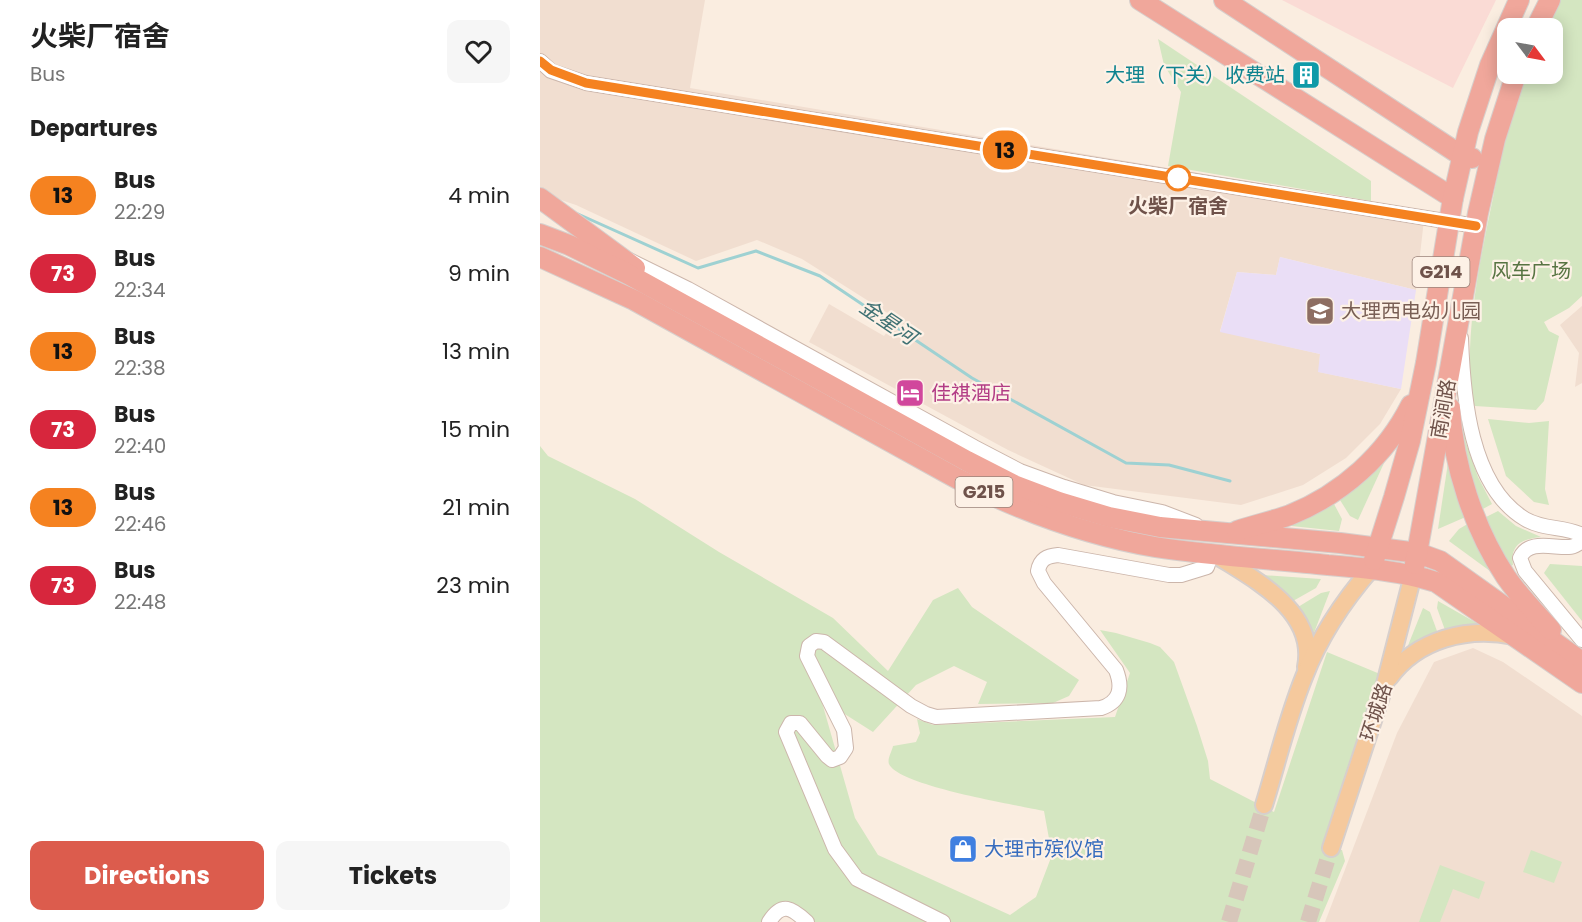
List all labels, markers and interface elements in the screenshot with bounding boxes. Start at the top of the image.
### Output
text: 火柴厂宿舍 [30,17,170,56]
north arrow [1497,18,1563,84]
map controls [1497,18,1563,84]
button: heart [447,20,510,83]
building icon: 大理（下关）收费站 [1290,59,1322,91]
text: Bus [30,60,66,88]
place label: 大理（下关）收费站 [1105,61,1285,89]
text: Departures [30,113,158,144]
line badge: 13 [978,130,1032,170]
text: 13 [995,136,1015,165]
text: Bus [114,165,156,196]
marker: 火柴厂宿舍 [1165,165,1191,191]
text: 4 min [448,180,510,211]
text: 13 [53,181,73,210]
place label: 火柴厂宿舍 [1128,192,1228,220]
text: 22:29 [114,198,165,226]
text: Bus [114,243,156,274]
road number: G214 [1412,257,1470,287]
park label: 风车广场 [1491,257,1571,285]
text: 9 min [448,258,510,289]
text: 73 [51,259,75,288]
text: 22:34 [114,276,166,304]
water label: 金星河 [854,292,926,353]
school or university icon: 大理西电幼儿园 [1304,295,1336,327]
place label: 大理西电幼儿园 [1341,297,1481,325]
text: Bus [114,321,156,352]
text: 13 min [442,336,510,367]
text: 13 [53,337,73,366]
text: 22:38 [114,354,166,382]
hotel icon: 佳祺酒店 [894,377,926,409]
street label: 南涧路 [1424,377,1462,441]
place label: 佳祺酒店 [931,379,1011,407]
text: Bus [114,399,156,430]
text: 15 min [441,414,510,445]
text: 73 [51,415,75,444]
text: 22:40 [114,432,166,460]
text: Bus [114,477,156,508]
road number: G215 [956,477,1012,507]
text: 21 min [442,492,510,523]
text: 13 [53,493,73,522]
text: 22:46 [114,510,167,538]
text: Bus [114,555,156,586]
text: 23 min [436,570,510,601]
text: 73 [51,571,75,600]
text: 22:48 [114,588,166,616]
street label: 环城路 [1353,679,1399,745]
shop icon: 大理市殡仪馆 [947,833,979,865]
place label: 大理市殡仪馆 [984,835,1104,863]
button: Directions [30,841,264,910]
button: Tickets [276,841,510,910]

